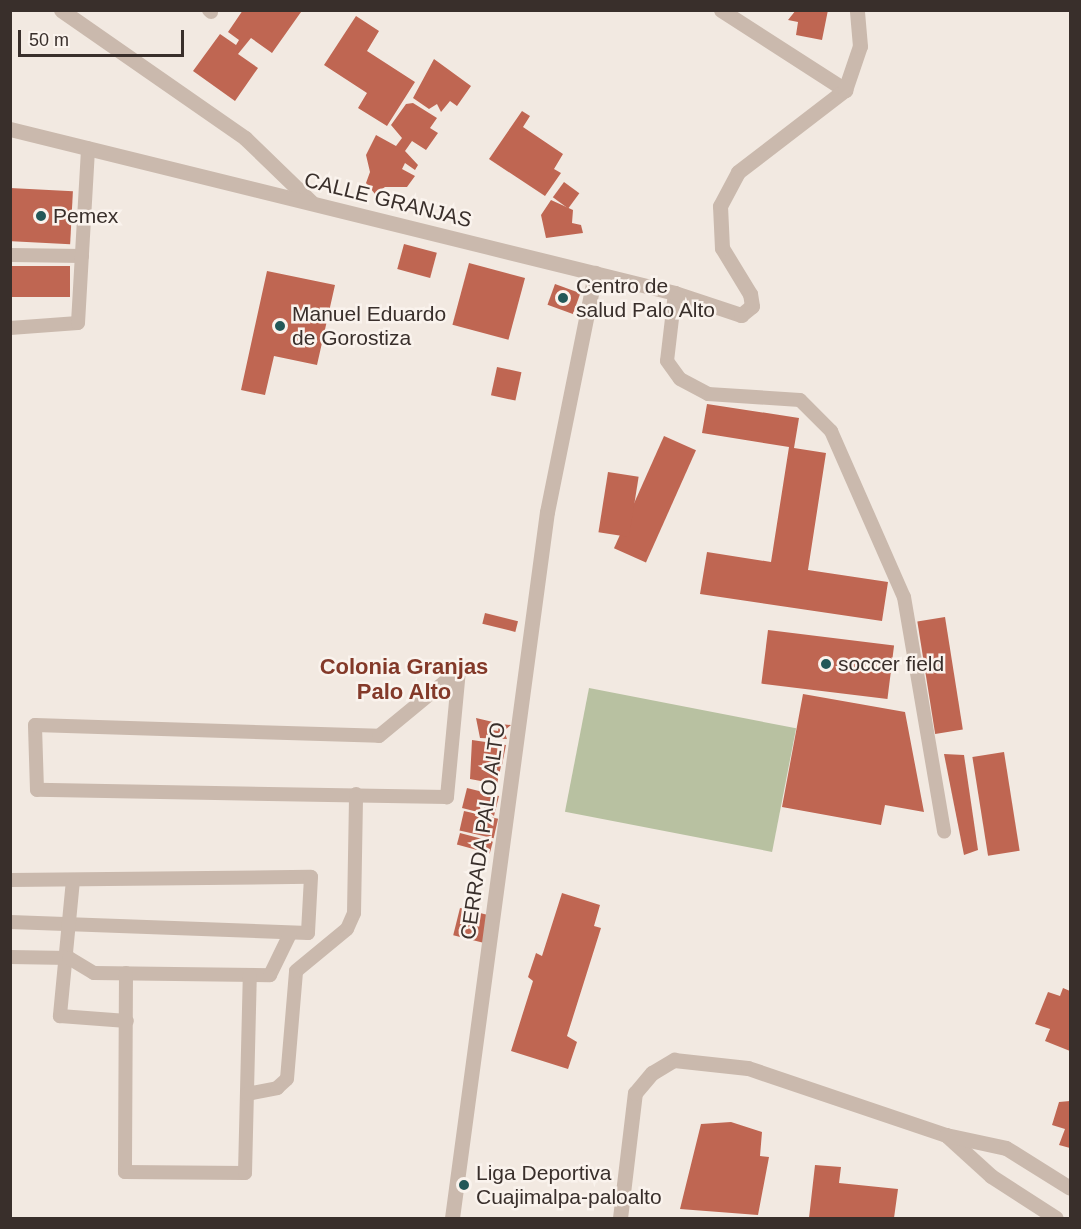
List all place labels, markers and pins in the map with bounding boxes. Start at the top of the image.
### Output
place label: Pemex [53,203,118,229]
marker: Pemex [34,209,48,223]
place label: Centro de salud Palo Alto [576,273,716,323]
marker: Centro de salud Palo Alto [554,289,572,307]
place label: Manuel Eduardo de Gorostiza [292,301,446,351]
marker: Manuel Eduardo de Gorostiza [273,319,287,333]
place label: soccer field [838,651,944,677]
marker: soccer field [819,657,833,671]
place label: Liga Deportiva Cuajimalpa-paloalto [476,1160,662,1210]
marker: Liga Deportiva Cuajimalpa-paloalto [457,1178,471,1192]

